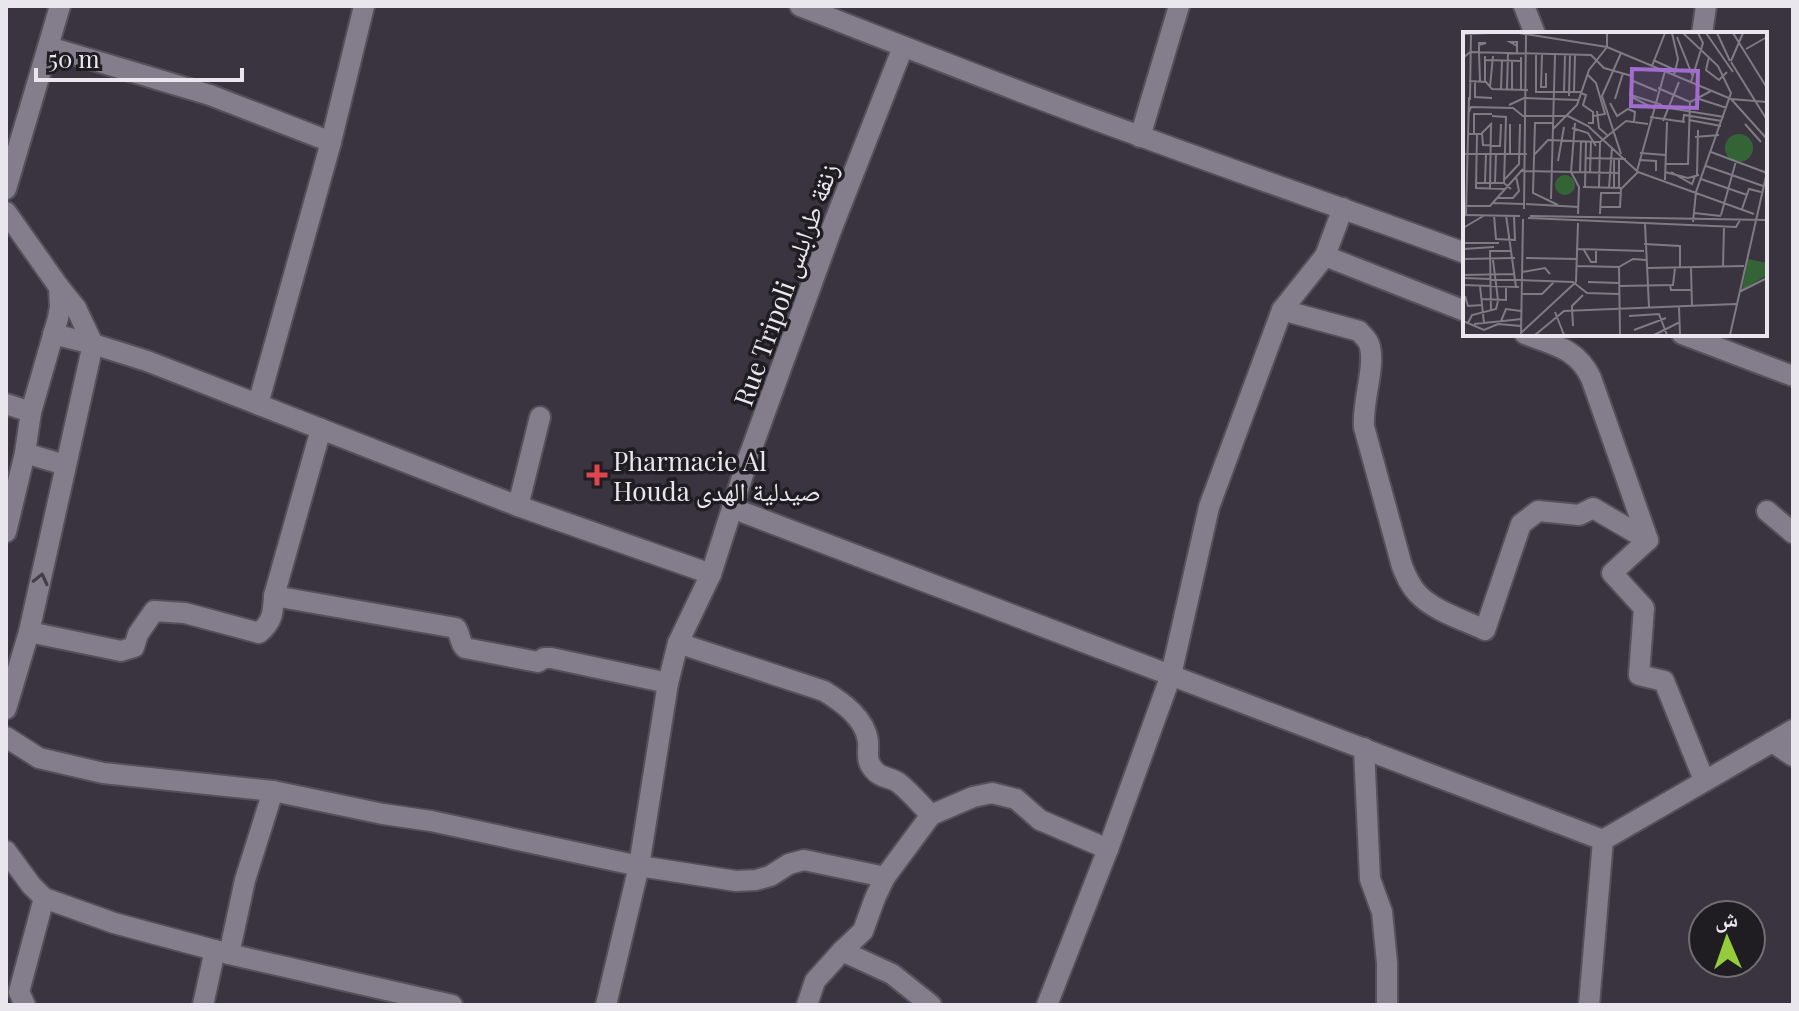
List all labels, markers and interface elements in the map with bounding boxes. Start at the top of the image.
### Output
scale bar [36,32,242,82]
inset map [1463,32,1767,336]
text: 50 m [48,42,100,74]
street label: Rue Tripoli زنقة طرابلس [725,158,845,410]
place label: Pharmacie Al Houda صيدلية الهدى [613,443,821,508]
marker: Pharmacie Al Houda صيدلية الهدى [588,466,606,484]
one-way arrow [32,573,49,587]
north arrow [1687,899,1767,979]
text: ش [1714,903,1738,933]

